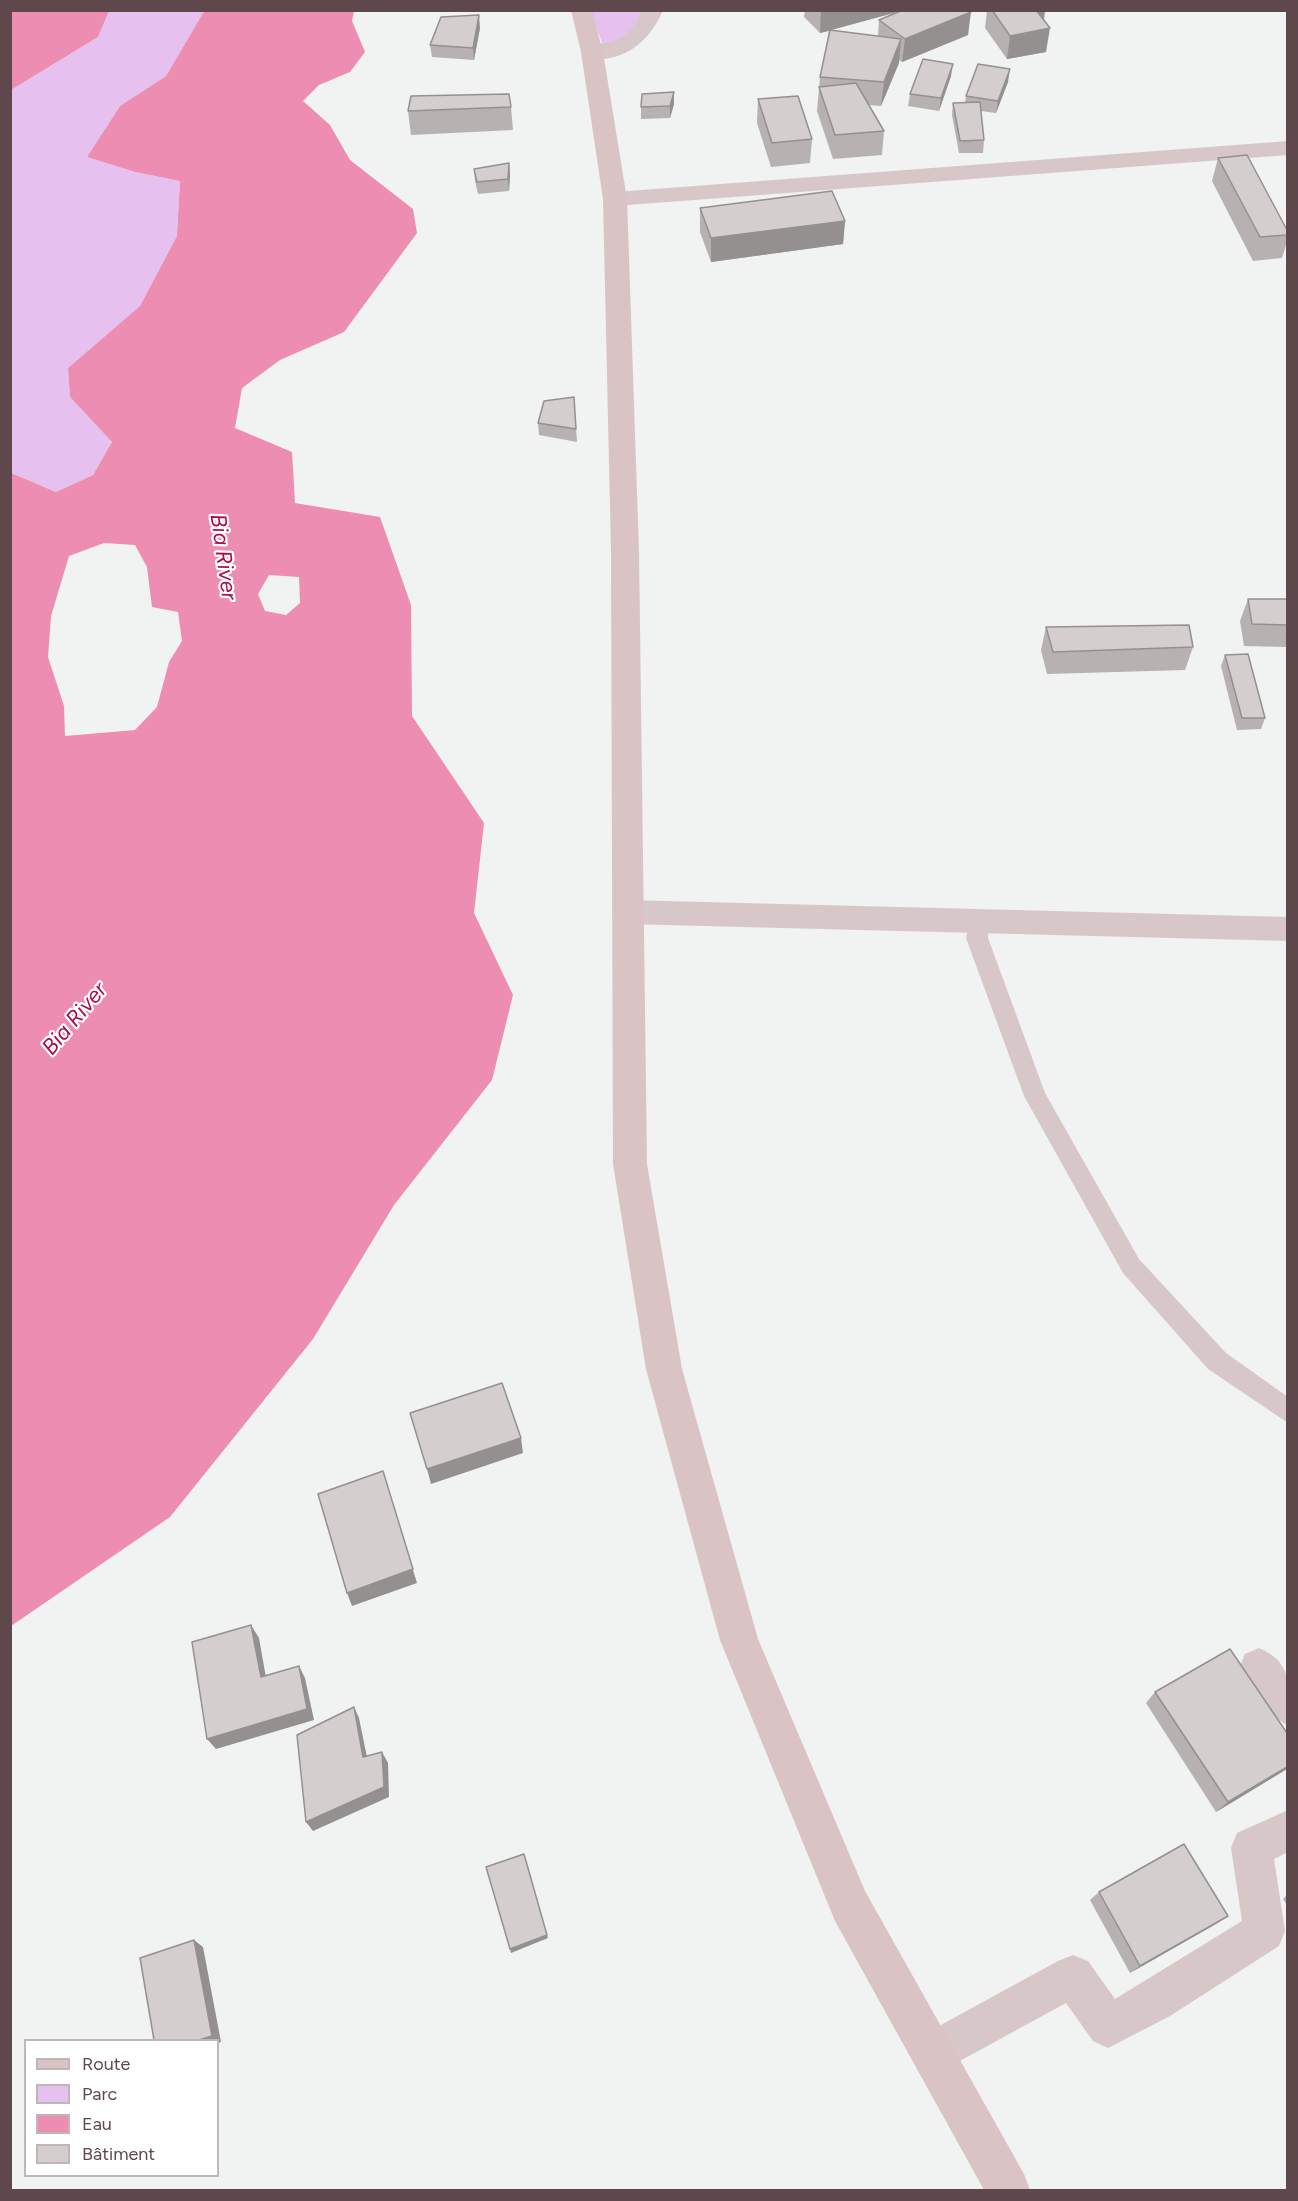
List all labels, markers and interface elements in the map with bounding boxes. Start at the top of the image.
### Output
water label: Bia River [204,512,242,602]
water label: Bia River [37,977,113,1061]
legend [24,2039,219,2177]
text: Route [82,2053,130,2075]
text: Parc [82,2083,117,2105]
text: Eau [82,2113,112,2135]
text: Bâtiment [82,2143,155,2165]

